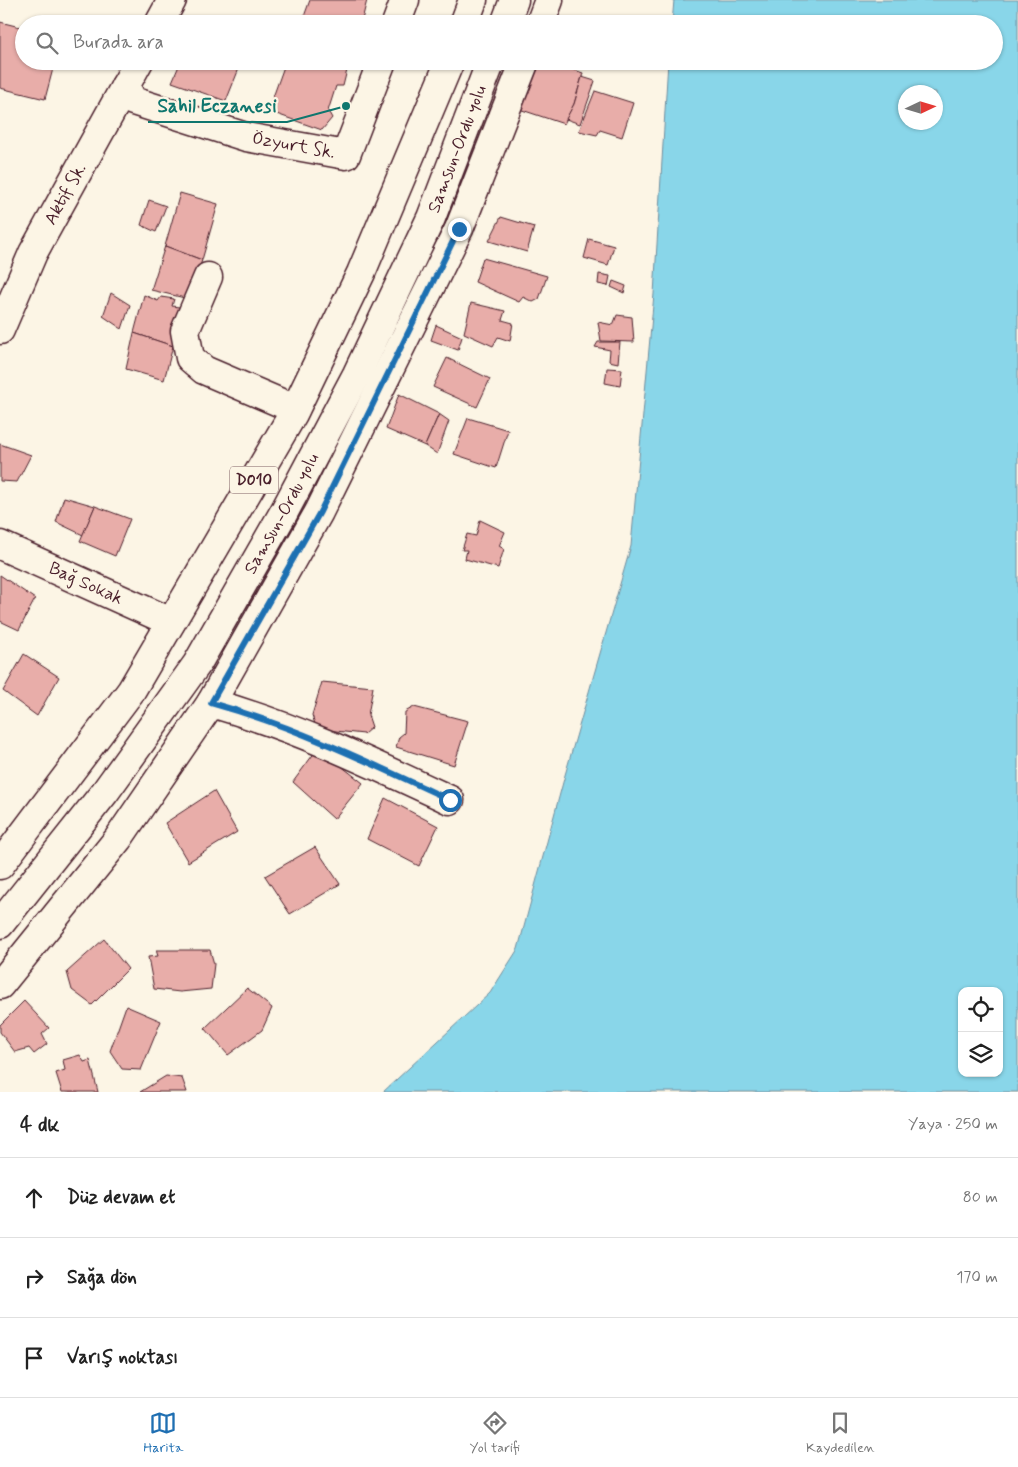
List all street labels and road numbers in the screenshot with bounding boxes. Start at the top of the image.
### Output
street label: Samsun-Ordu yolu [422,82,493,216]
street label: Özyurt Sk. [250,126,337,165]
street label: Aktif Sk. [39,159,92,229]
street label: Samsun-Ordu yolu [239,449,325,579]
road number: D010 [230,466,278,494]
street label: Bağ Sokak [45,556,127,611]

